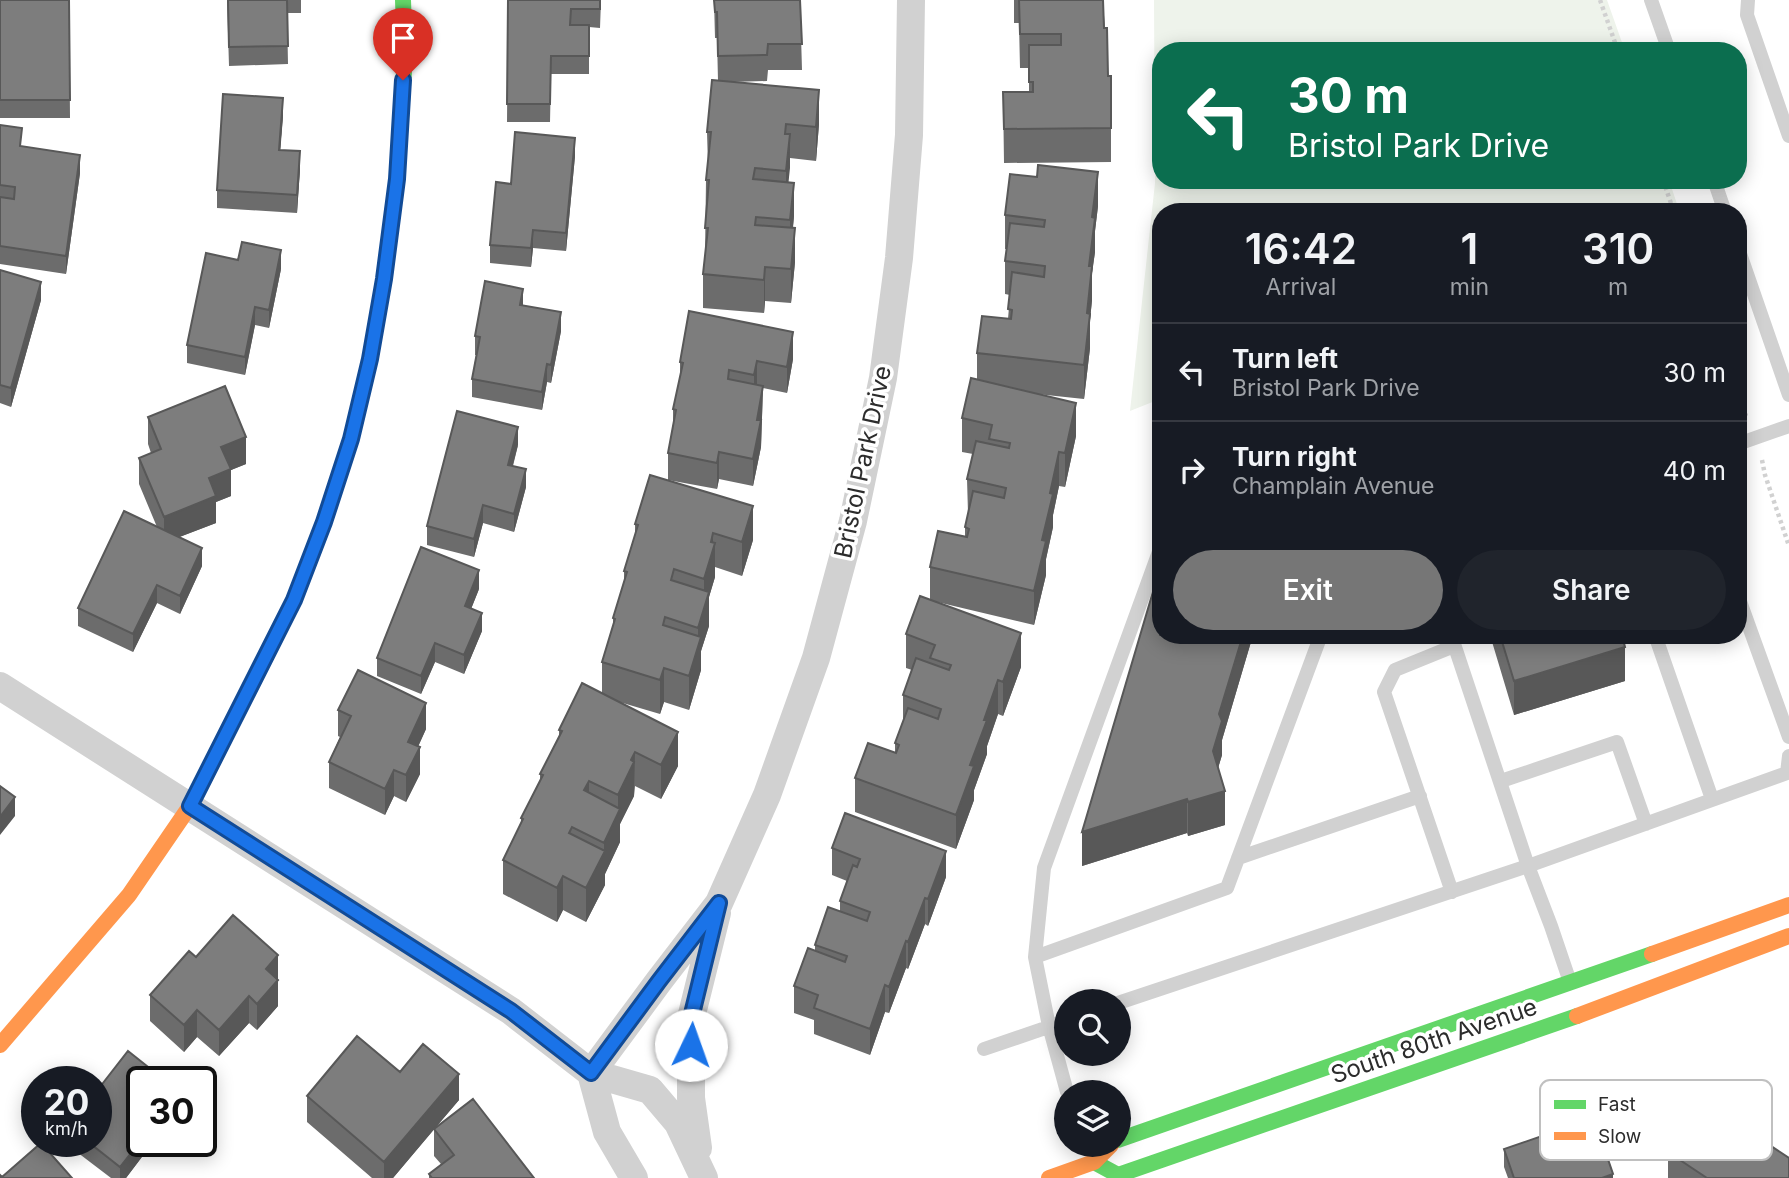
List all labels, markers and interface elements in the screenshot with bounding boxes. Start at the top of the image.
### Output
pin [373,8,433,80]
icon: arrive [384,19,422,57]
text: 30 m [1288,66,1409,125]
icon: left [1173,70,1264,161]
text: Bristol Park Drive [1288,126,1549,165]
text: 16:42 [1245,223,1357,274]
text: 1 [1461,223,1478,274]
text: 310 [1582,223,1654,274]
text: Arrival [1266,273,1336,301]
text: min [1450,273,1489,301]
text: m [1608,273,1628,301]
text: Turn left [1232,343,1338,374]
icon: left [1173,353,1211,391]
text: 30 m [1663,357,1726,388]
street label: Bristol Park Drive [828,363,897,561]
text: Bristol Park Drive [1232,374,1420,402]
text: Turn right [1232,441,1357,472]
icon: right [1173,451,1211,489]
text: 40 m [1663,455,1726,486]
text: Champlain Avenue [1232,472,1434,500]
button: Exit [1173,550,1443,630]
button: Share [1457,550,1726,630]
map controls [1054,989,1131,1157]
button: search [1054,989,1131,1066]
street label: South 80th Avenue [1327,992,1541,1089]
position arrow [654,1008,728,1082]
speed limit sign: 30 [126,1066,217,1157]
button: layers [1054,1080,1131,1157]
legend [1540,1080,1772,1160]
text: 20 [44,1081,89,1123]
text: Fast [1598,1093,1636,1116]
text: km/h [45,1118,88,1139]
text: Slow [1598,1125,1641,1148]

